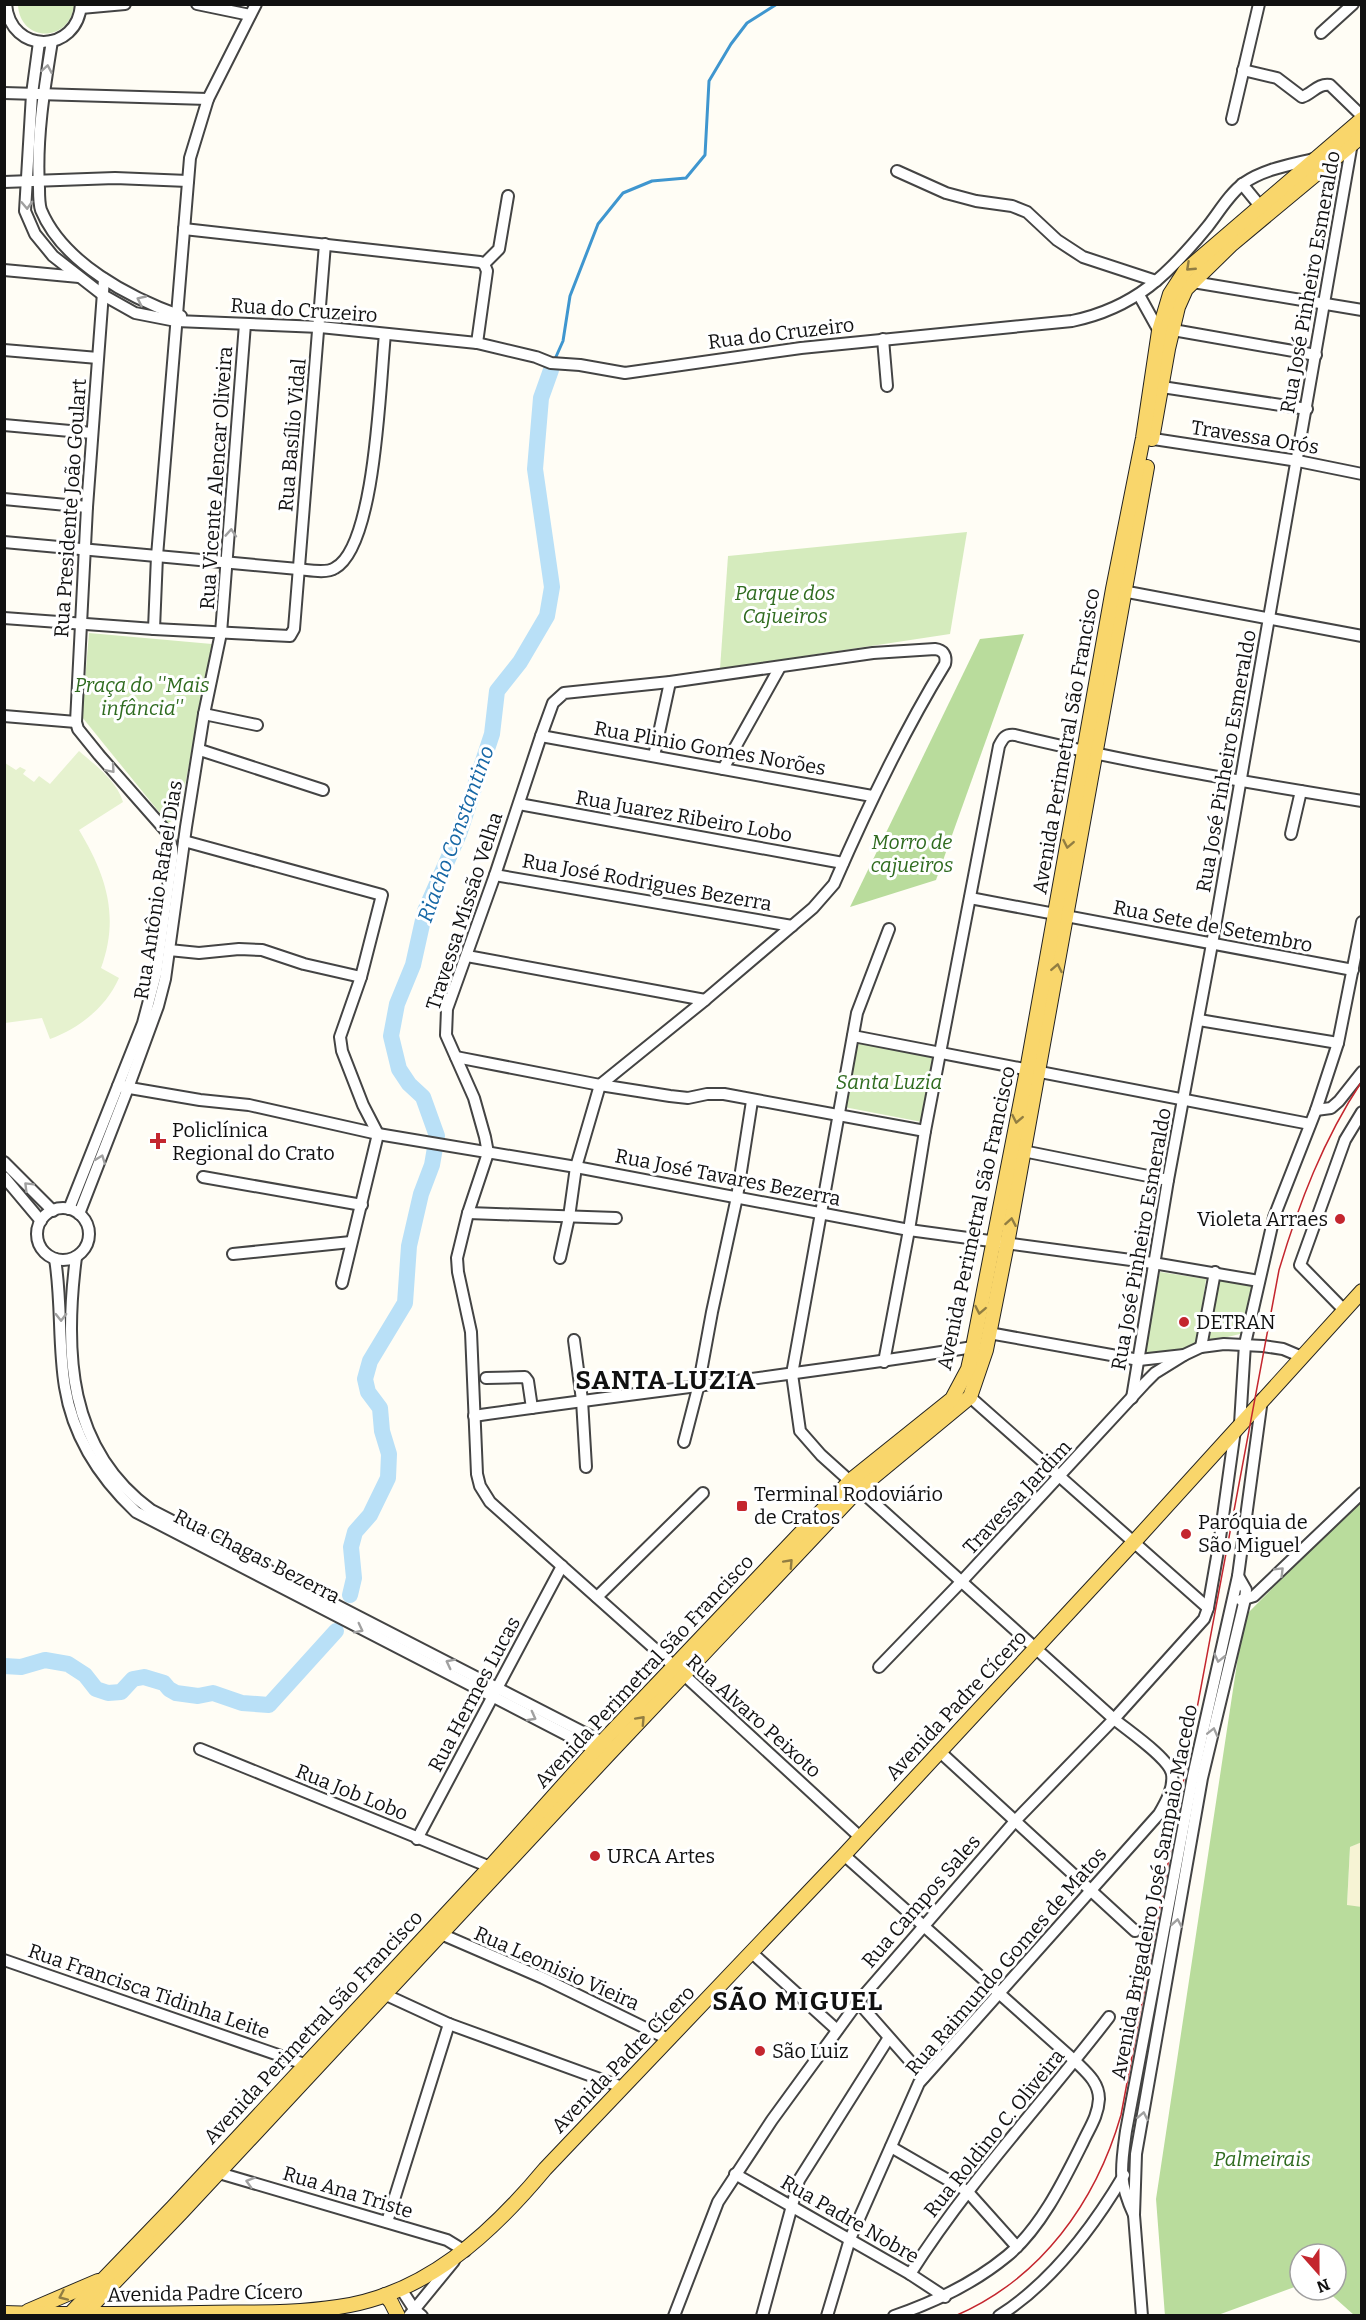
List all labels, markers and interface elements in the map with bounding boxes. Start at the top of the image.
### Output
one-way arrow [41,64,53,73]
street label: Rua José Pinheiro Esmeraldo [1275,149,1345,415]
one-way arrow [20,201,33,210]
one-way arrow [1187,260,1197,271]
street label: Rua do Cruzeiro [230,293,378,327]
one-way arrow [136,295,147,307]
street label: Rua do Cruzeiro [706,312,856,354]
street label: Rua Vicente Alencar Oliveira [195,346,237,610]
street label: Rua Basílio Vidal [273,357,311,513]
street label: Rua Presidente João Goulart [49,378,91,638]
street label: Travessa Orós [1189,415,1321,459]
one-way arrow [224,529,237,538]
park label: Parque dos Cajueiros [735,581,835,629]
street label: Avenida Perimetral São Francisco [1027,586,1105,896]
street label: Rua José Pinheiro Esmeraldo [1191,628,1261,894]
park label: Praça do ''Mais infância'' [74,673,210,721]
street label: Rua Plinio Gomes Norões [592,716,828,780]
water label: Riacho Constantino [412,742,500,926]
one-way arrow [104,762,115,773]
street label: Rua Antônio Rafael Dias [129,779,187,1001]
street label: Rua Juarez Ribeiro Lobo [574,785,794,847]
street label: Travessa Missão Velha [421,809,507,1013]
park label: Morro de cajueiros [871,830,953,878]
one-way arrow [1062,839,1075,849]
street label: Rua José Rodrigues Bezerra [520,848,774,916]
street label: Rua Sete de Setembro [1111,895,1315,957]
one-way arrow [1050,963,1063,973]
street label: Avenida Perimetral São Francisco [932,1064,1020,1372]
park label: Santa Luzia [836,1070,942,1094]
street label: Rua José Pinheiro Esmeraldo [1106,1106,1176,1372]
one-way arrow [1011,1113,1024,1123]
place label: Policlínica Regional do Crato [172,1118,335,1165]
marker: Policlínica Regional do Crato [149,1132,167,1150]
street label: Rua José Tavares Bezerra [613,1143,843,1211]
one-way arrow [93,1154,106,1165]
one-way arrow [25,1183,36,1194]
place label: Violeta Arraes [1197,1207,1328,1231]
marker: Violeta Arraes [1333,1212,1347,1226]
one-way arrow [1004,1217,1017,1227]
one-way arrow [974,1305,987,1315]
place label: DETRAN [1196,1310,1276,1334]
one-way arrow [55,1313,67,1322]
marker: DETRAN [1177,1315,1191,1329]
district label: SANTA LUZIA [575,1365,757,1396]
street label: Travessa Jardim [958,1435,1076,1559]
place label: Terminal Rodoviário de Cratos [754,1482,943,1529]
marker: Terminal Rodoviário de Cratos [735,1499,749,1513]
street label: Rua Chagas Bezerra [170,1504,344,1608]
place label: Paróquia de São Miguel [1198,1510,1308,1557]
marker: Paróquia de São Miguel [1179,1527,1193,1541]
street label: Avenida Perimetral São Francisco [529,1549,759,1793]
one-way arrow [782,1559,793,1569]
one-way arrow [1272,1568,1283,1579]
street label: Rua Hermes Lucas [423,1612,525,1776]
one-way arrow [352,1621,363,1633]
street label: Avenida Padre Cícero [880,1625,1032,1785]
street label: Rua Alvaro Peixoto [682,1649,826,1783]
one-way arrow [1214,1653,1227,1663]
one-way arrow [445,1659,456,1671]
street label: Avenida Brigadeiro José Sampaio Macedo [1106,1702,1202,2082]
one-way arrow [526,1710,537,1721]
one-way arrow [634,1716,645,1726]
one-way arrow [1206,1727,1219,1737]
street label: Rua Job Lobo [292,1759,412,1825]
street label: Rua Campos Sales [857,1830,985,1972]
street label: Rua Raimundo Gomes de Matos [900,1842,1112,2080]
place label: URCA Artes [607,1844,715,1868]
marker: URCA Artes [588,1849,602,1863]
street label: Avenida Perimetral São Francisco [198,1905,428,2149]
one-way arrow [1170,1919,1182,1928]
street label: Rua Leonisio Vieira [471,1921,643,2015]
street label: Rua Francisca Tidinha Leite [25,1938,273,2044]
street label: Avenida Padre Cícero [546,1980,700,2138]
district label: SÃO MIGUEL [712,1986,884,2017]
place label: São Luiz [772,2039,849,2063]
marker: São Luiz [753,2044,767,2058]
street label: Rua Roldino C. Oliveira [919,2044,1069,2222]
one-way arrow [1136,2111,1149,2121]
park label: Palmeirais [1214,2147,1311,2171]
street label: Rua Ana Triste [280,2161,416,2223]
street label: Rua Padre Nobre [777,2170,923,2268]
one-way arrow [245,2177,256,2189]
north arrow [1288,2242,1348,2302]
text: N [1314,2274,1332,2297]
street label: Avenida Padre Cícero [107,2279,303,2307]
one-way arrow [59,2288,70,2300]

